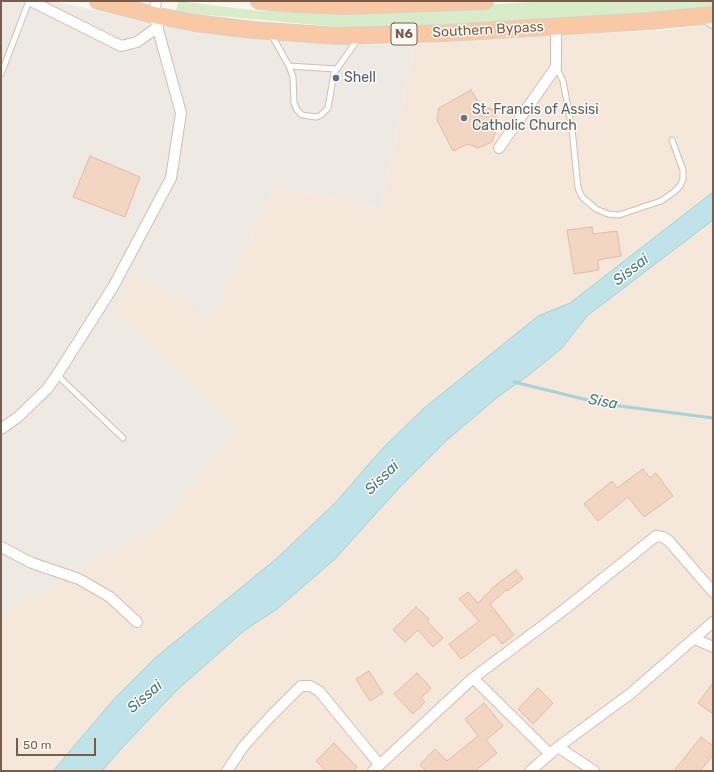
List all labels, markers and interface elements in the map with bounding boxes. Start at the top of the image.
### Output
street label: Southern Bypass [432,19,544,41]
road number: N6 [391,23,417,45]
place label: Shell [344,70,376,86]
marker: Shell [331,73,341,83]
place label: St. Francis of Assisi Catholic Church [472,102,599,134]
marker: St. Francis of Assisi Catholic Church [459,113,469,123]
water label: Sissai [609,250,653,290]
water label: Sisa [587,390,619,414]
water label: Sissai [361,457,403,499]
water label: Sissai [124,677,166,717]
scale bar [18,730,98,756]
text: 50 m [23,738,51,752]

